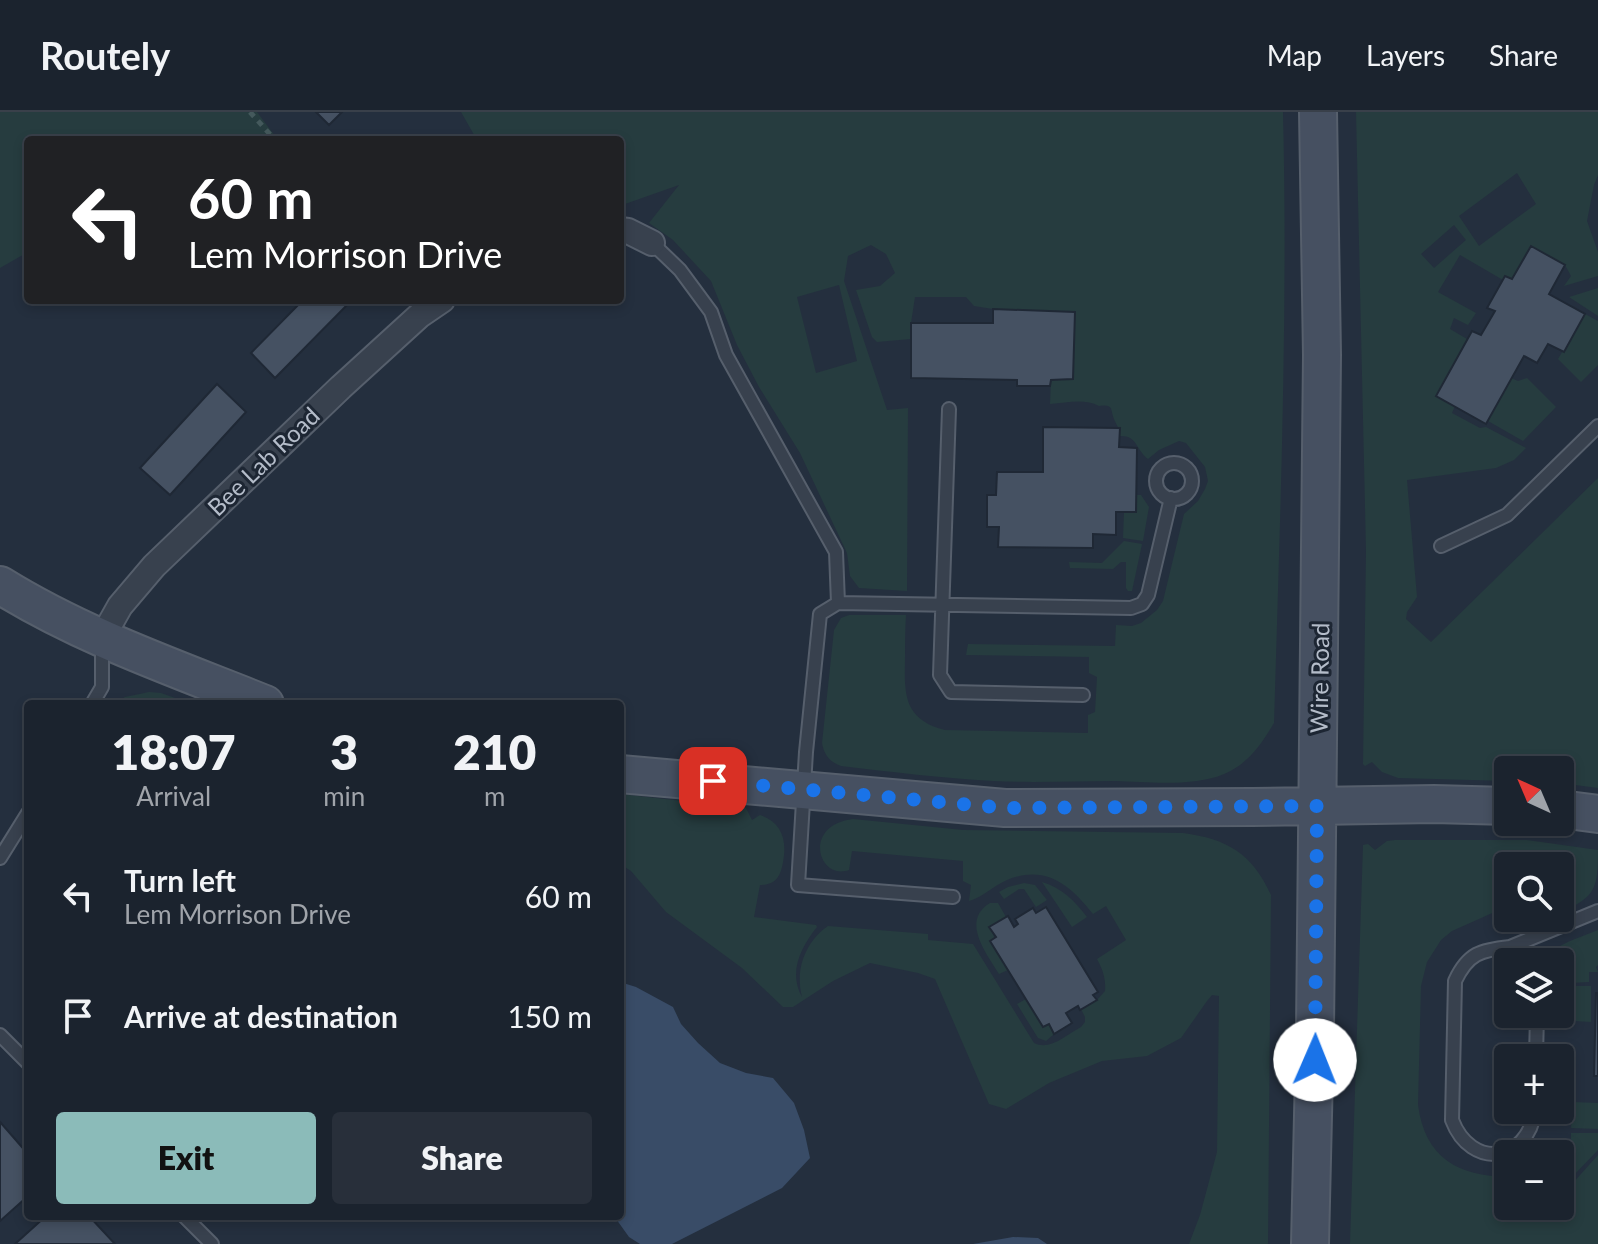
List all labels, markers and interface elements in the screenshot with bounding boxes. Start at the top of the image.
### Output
text: Routely [40,32,170,78]
text: Map [1267,38,1322,72]
text: Layers [1366,38,1445,72]
text: Share [1489,38,1558,72]
text: 60 m [188,164,313,231]
icon: left [56,168,160,272]
text: Lem Morrison Drive [188,232,502,276]
street label: Bee Lab Road [201,401,325,521]
street label: Wire Road [1304,622,1334,734]
text: 18:07 [112,723,236,780]
text: 3 [330,723,358,780]
text: 210 [453,723,536,780]
pin [679,747,747,815]
north arrow [1494,756,1574,836]
map controls [1494,756,1574,1220]
icon: arrive [691,759,735,803]
text: Arrival [136,780,211,812]
text: min [323,780,365,812]
text: m [484,780,505,812]
button: search [1494,852,1574,932]
text: Turn left [124,862,236,898]
icon: left [56,874,100,918]
text: 60 m [525,878,592,914]
text: Lem Morrison Drive [124,898,351,930]
button: layers [1494,948,1574,1028]
icon: arrive [56,994,100,1038]
text: Arrive at destination [124,998,398,1034]
text: 150 m [507,998,592,1034]
position arrow [1273,1018,1357,1102]
button: + [1494,1044,1574,1124]
button: Exit [56,1112,316,1204]
button: Share [332,1112,592,1204]
button: − [1494,1140,1574,1220]

